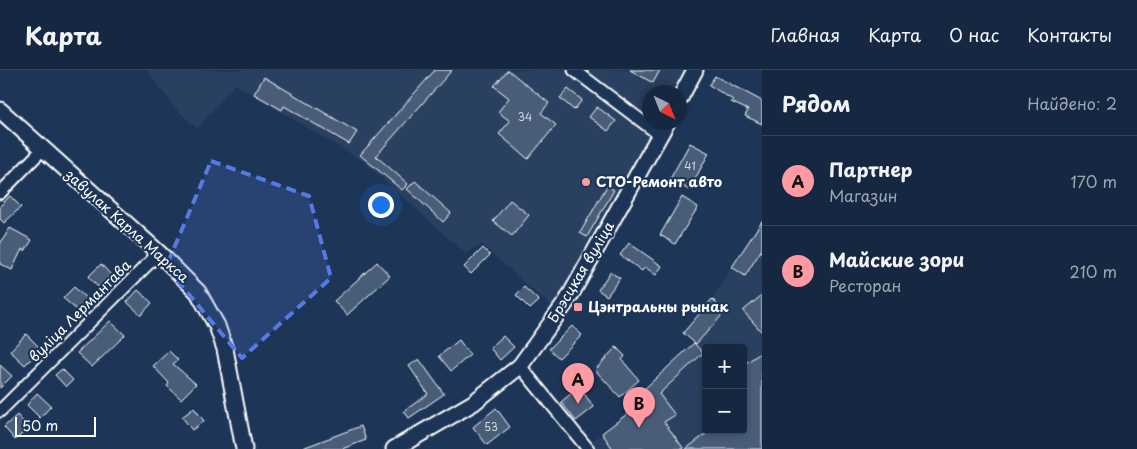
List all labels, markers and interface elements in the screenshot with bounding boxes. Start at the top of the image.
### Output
text: Карта [25,17,102,53]
text: Главная [771,21,840,48]
text: Карта [868,21,921,48]
text: О нас [949,21,999,48]
text: Контакты [1027,21,1112,48]
north arrow [642,85,687,130]
text: Рядом [782,87,850,119]
text: Найдено: 2 [1027,91,1117,115]
house number: 34 [518,108,532,125]
text: Партнер [829,155,912,183]
house number: 41 [684,157,696,174]
street label: завулак Карла Маркса [60,163,194,287]
text: A [792,169,804,193]
text: 170 m [1071,169,1117,193]
place label: СТО-Ремонт авто [596,171,722,192]
marker: СТО-Ремонт авто [580,176,592,188]
text: Магазин [829,183,898,207]
your location [368,192,394,218]
street label: Брэсцкая вуліца [542,217,619,326]
text: Майские зори [829,245,964,273]
street label: вуліца Лермантава [24,255,136,367]
text: B [793,259,803,283]
text: 210 m [1069,259,1117,283]
text: Ресторан [829,273,902,297]
place label: Цэнтральны рынак [588,296,728,317]
marker: Цэнтральны рынак [572,301,584,313]
map controls [702,344,747,434]
button: + [702,344,747,389]
pin: A [562,363,594,404]
pin: B [623,387,655,428]
button: − [702,389,747,434]
scale bar [15,414,96,437]
text: 50 m [22,415,58,436]
house number: 53 [484,418,498,435]

